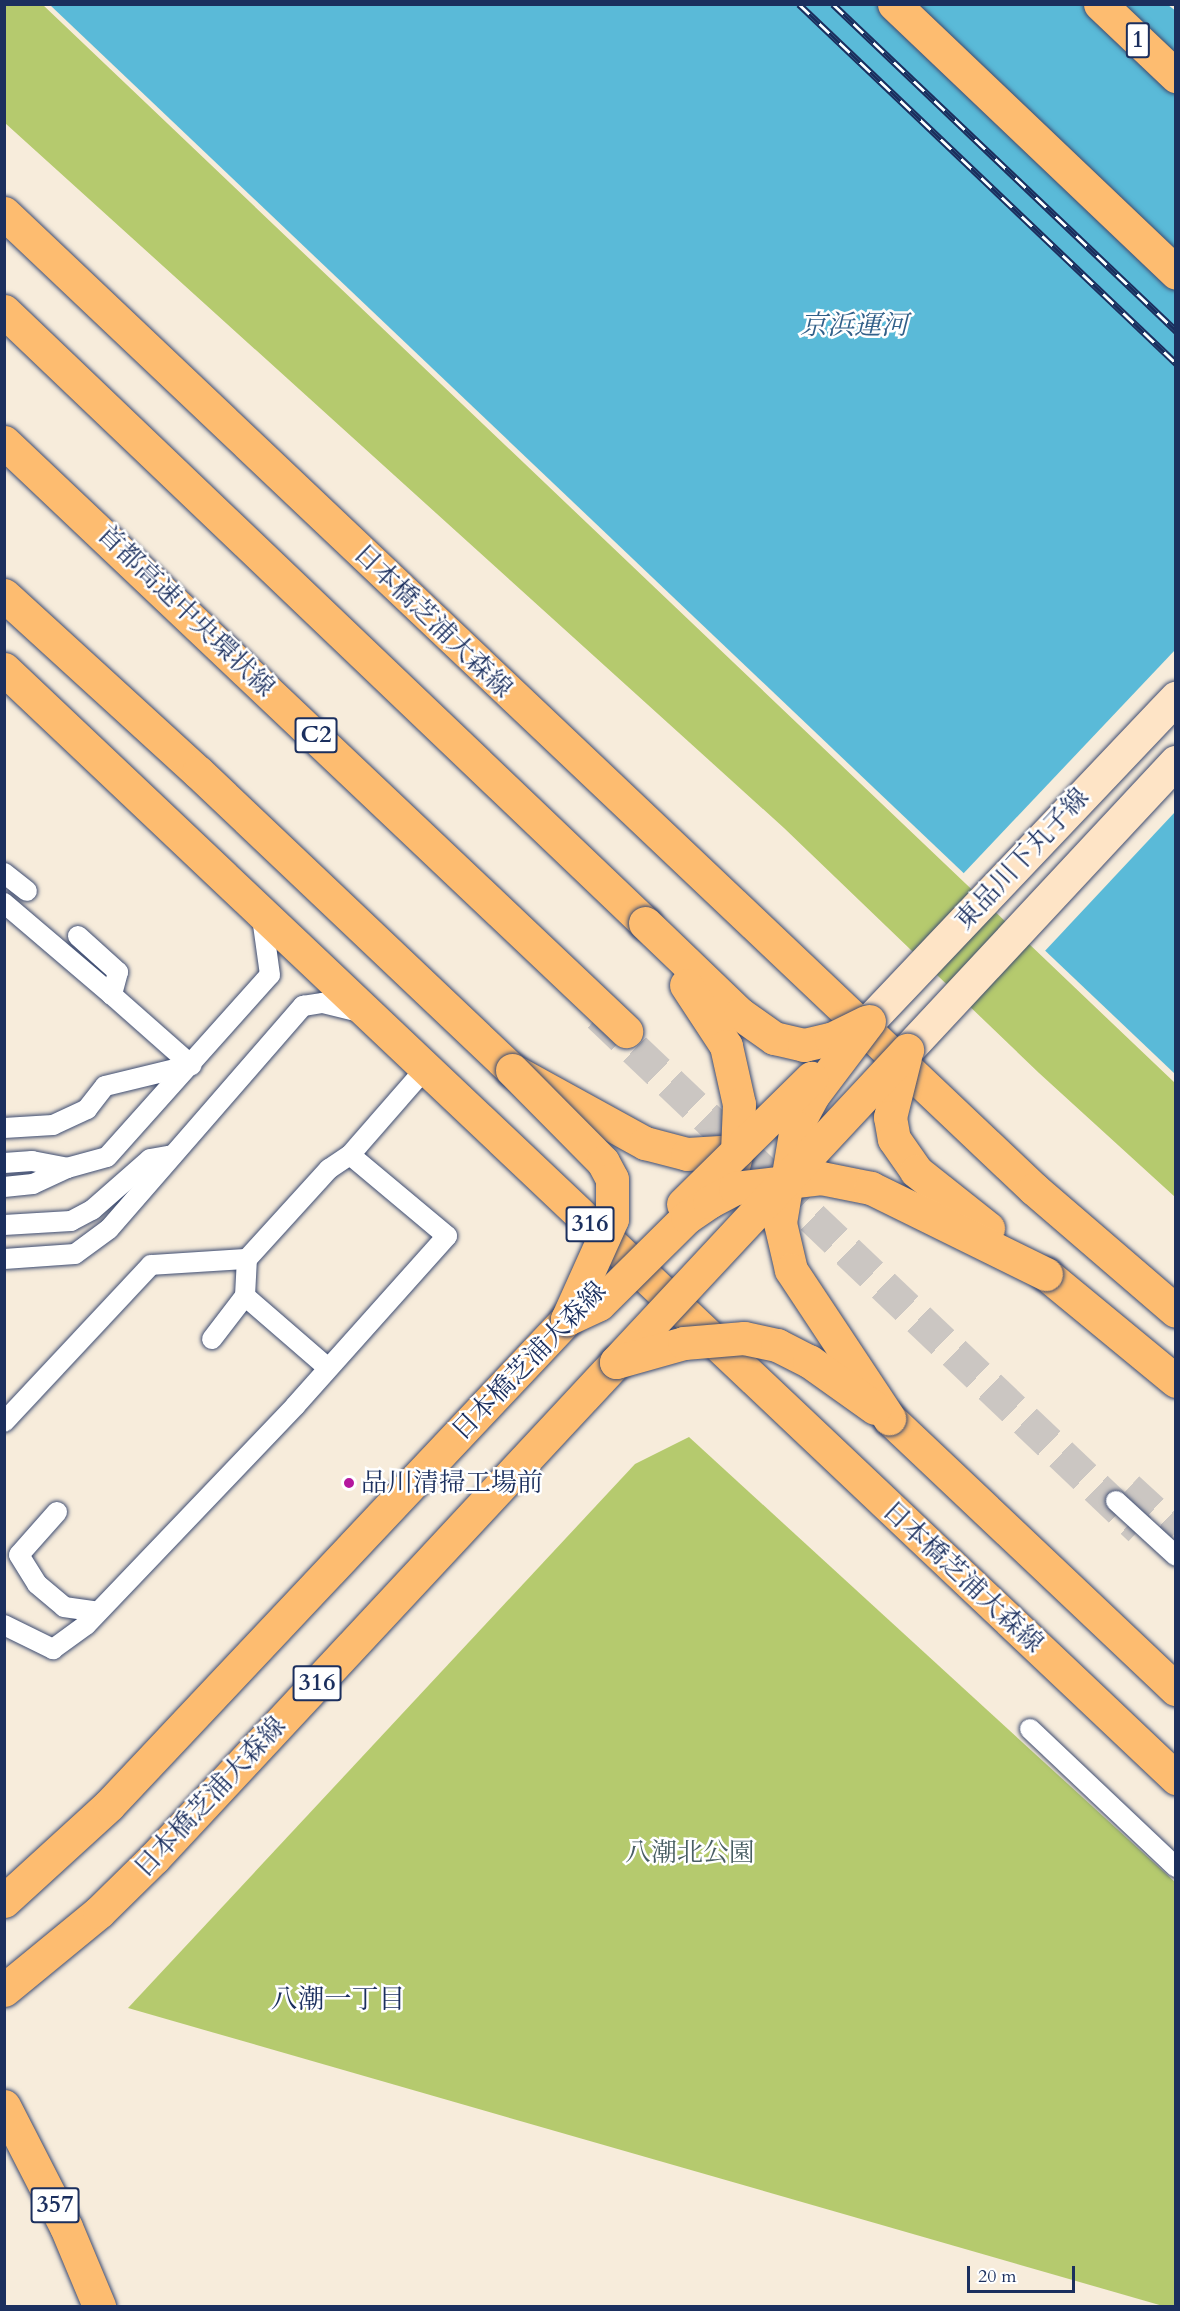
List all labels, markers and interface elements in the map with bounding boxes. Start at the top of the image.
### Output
road number: 1 [1124,19,1152,61]
water label: 京浜運河 [800,310,908,342]
street label: 首都高速中央環状線 [91,519,281,703]
street label: 日本橋芝浦大森線 [347,538,519,704]
road number: C2 [294,714,338,756]
street label: 東品川下丸子線 [949,782,1095,936]
road number: 316 [564,1203,616,1245]
street label: 日本橋芝浦大森線 [446,1275,612,1447]
place label: 品川清掃工場前 [361,1467,543,1499]
marker: 品川清掃工場前 [342,1476,356,1490]
street label: 日本橋芝浦大森線 [876,1495,1050,1659]
road number: 316 [292,1662,342,1704]
street label: 日本橋芝浦大森線 [128,1710,292,1884]
park label: 八潮北公園 [625,1837,755,1869]
district label: 八潮一丁目 [271,1984,405,2016]
road number: 357 [29,2184,80,2226]
scale bar [970,2254,1078,2292]
text: 20 m [978,2264,1017,2289]

